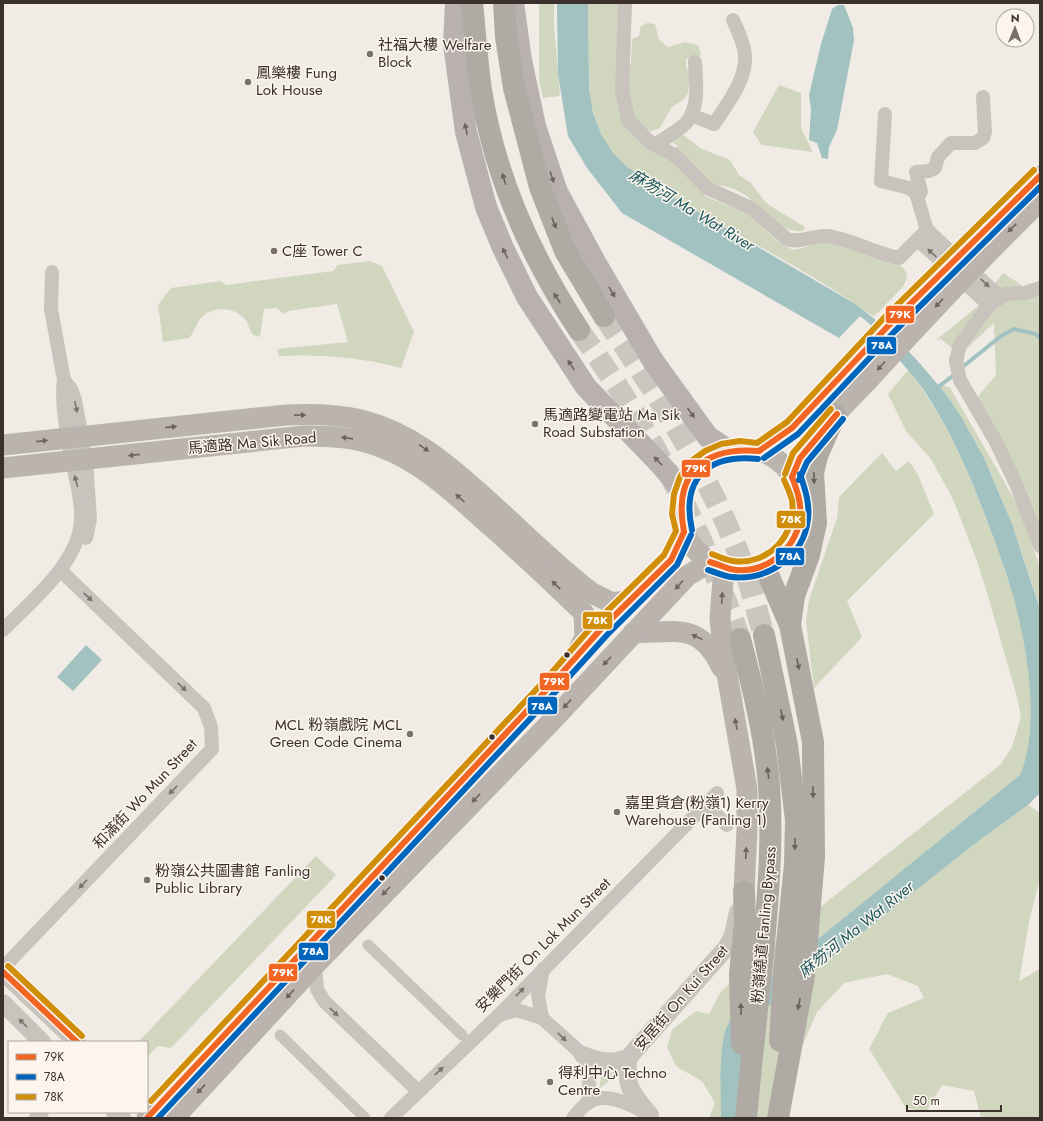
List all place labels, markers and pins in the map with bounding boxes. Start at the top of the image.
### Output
place label: 社福大樓 Welfare Block [378,34,492,73]
marker: 社福大樓 Welfare Block [365,49,375,59]
place label: 鳳樂樓 Fung Lok House [256,62,337,101]
marker: 鳳樂樓 Fung Lok House [243,77,253,87]
place label: C座 Tower C [282,240,363,262]
marker: C座 Tower C [269,246,279,256]
place label: 馬適路變電站 Ma Sik Road Substation [543,404,680,443]
marker: 馬適路變電站 Ma Sik Road Substation [530,419,540,429]
unlabelled marker [562,650,572,660]
place label: MCL 粉嶺戲院 MCL Green Code Cinema [270,714,402,753]
marker: MCL 粉嶺戲院 MCL Green Code Cinema [405,729,415,739]
unlabelled marker [487,732,497,742]
place label: 嘉里貨倉(粉嶺1) Kerry Warehouse (Fanling 1) [625,792,769,831]
marker: 嘉里貨倉(粉嶺1) Kerry Warehouse (Fanling 1) [612,807,622,817]
place label: 粉嶺公共圖書館 Fanling Public Library [155,860,310,899]
unlabelled marker [377,873,387,883]
marker: 粉嶺公共圖書館 Fanling Public Library [142,875,152,885]
place label: 得利中心 Techno Centre [558,1062,667,1101]
marker: 得利中心 Techno Centre [545,1077,555,1087]

